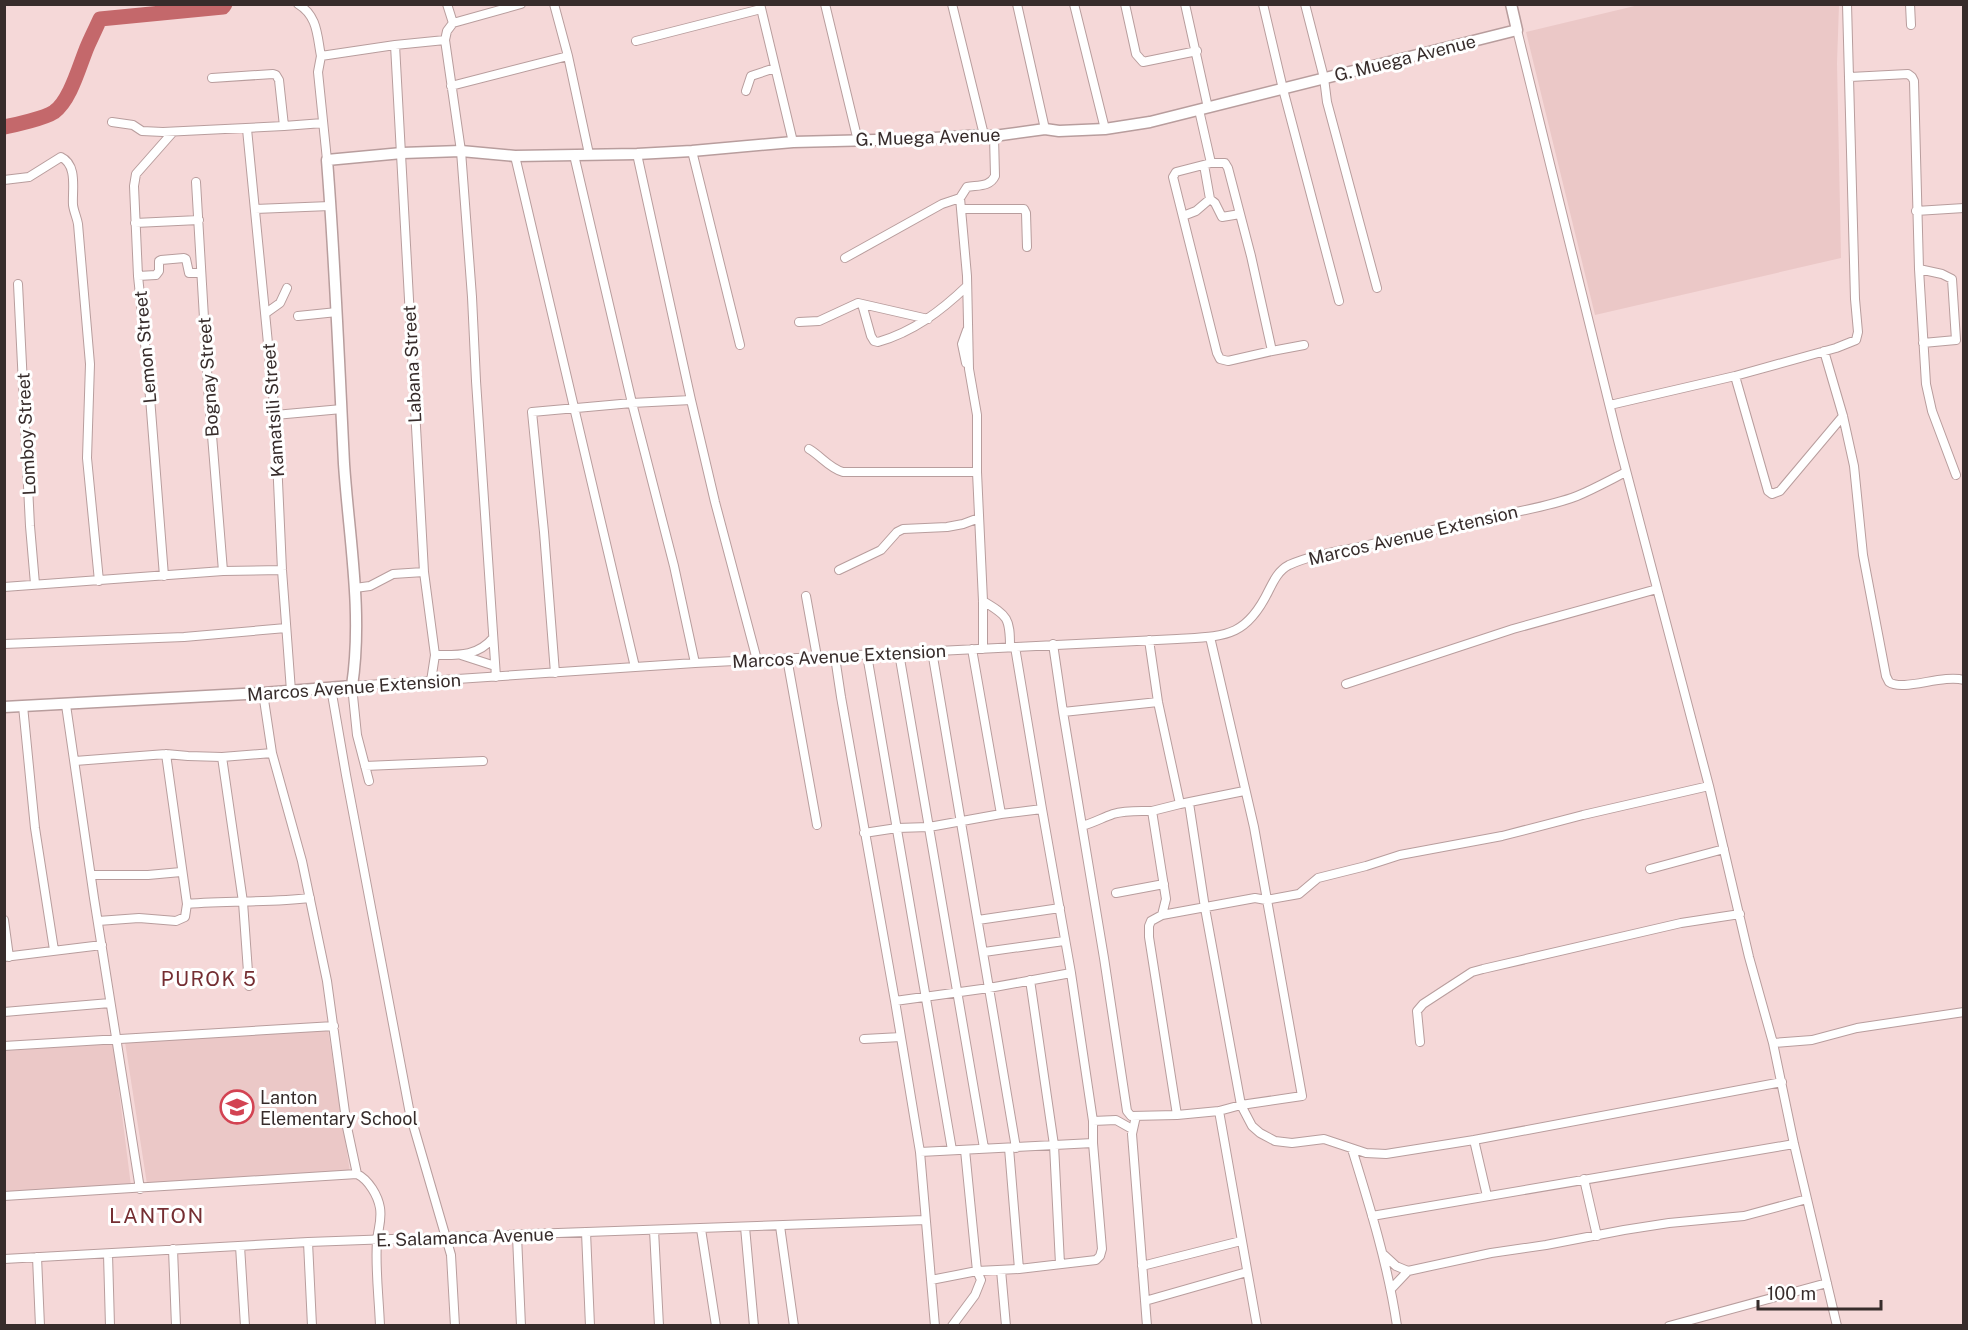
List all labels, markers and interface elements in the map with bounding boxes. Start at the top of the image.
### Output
street label: G. Muega Avenue [1332,30,1478,86]
street label: G. Muega Avenue [855,124,1001,150]
street label: Lemon Street [130,290,160,404]
street label: Labana Street [398,305,426,423]
street label: Bognay Street [193,316,223,438]
street label: Kamatsili Street [258,342,288,478]
street label: Lomboy Street [12,372,40,496]
street label: Marcos Avenue Extension [1306,501,1520,569]
street label: Marcos Avenue Extension [731,640,947,672]
street label: Marcos Avenue Extension [246,669,462,705]
district label: PUROK 5 [161,967,257,991]
place label: Lanton Elementary School [260,1087,418,1129]
school or university icon: Lanton Elementary School [219,1089,255,1125]
district label: LANTON [109,1203,205,1228]
street label: E. Salamanca Avenue [376,1223,554,1251]
scale bar [1758,1273,1881,1311]
text: 100 m [1767,1283,1816,1304]

